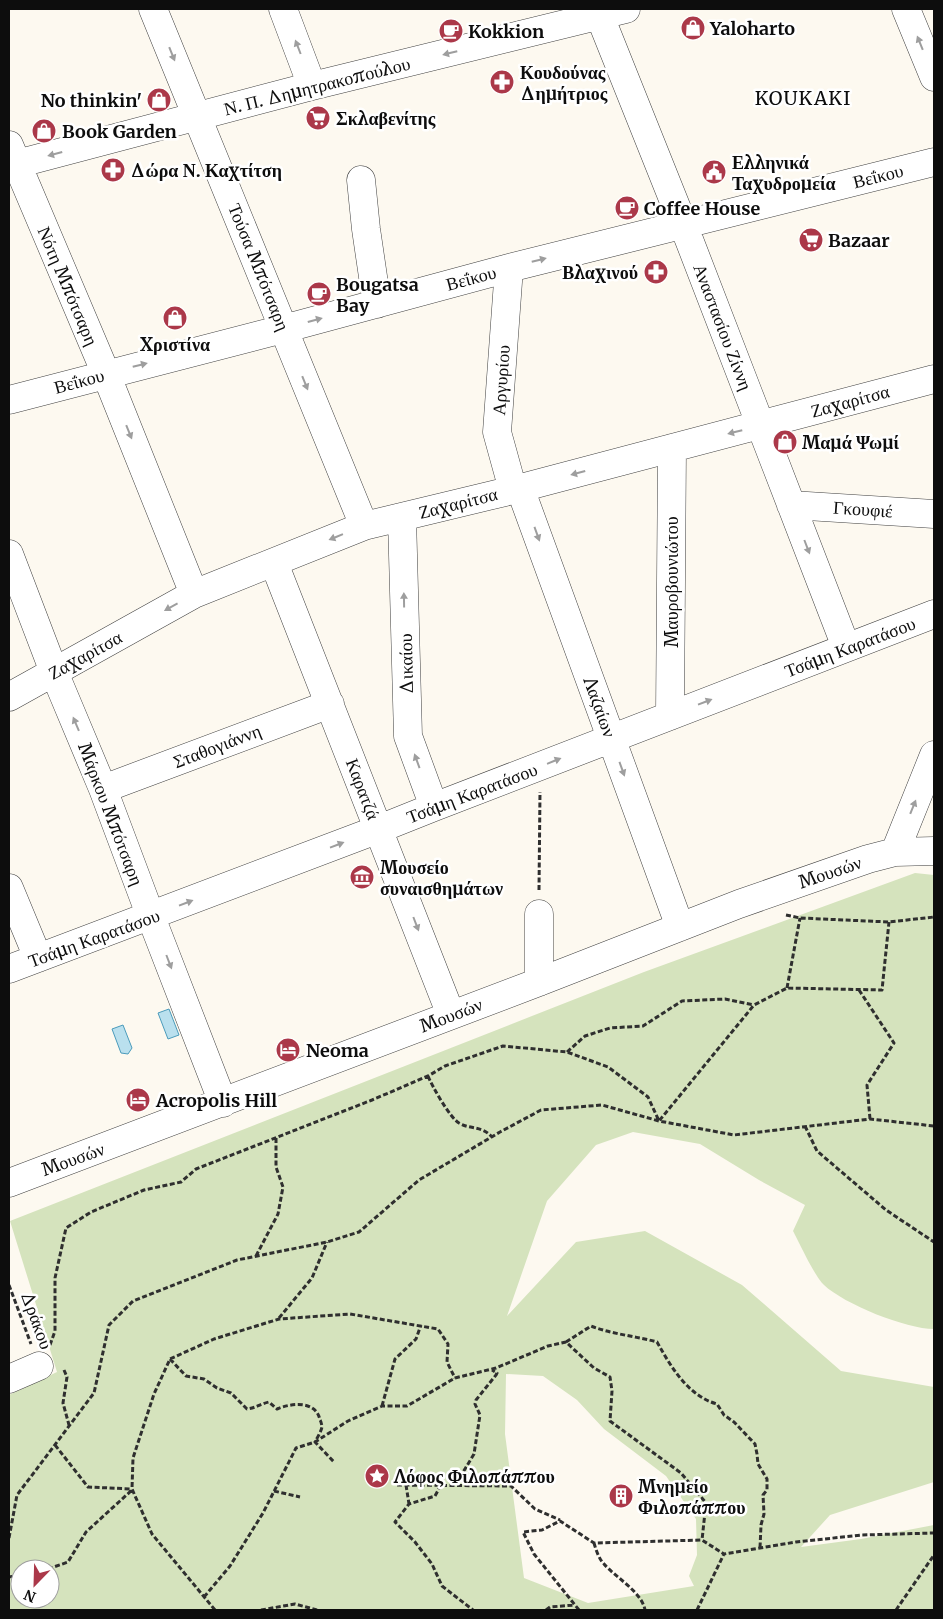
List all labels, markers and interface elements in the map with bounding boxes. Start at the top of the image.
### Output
shop icon: Yaloharto [680,15,706,41]
place label: Yaloharto [709,17,795,40]
cafe icon: Kokkion [438,18,464,44]
place label: Kokkion [468,20,544,43]
one-way arrow [916,36,924,50]
one-way arrow [294,40,301,55]
one-way arrow [168,47,176,62]
one-way arrow [443,49,458,57]
street label: Ν. Π. Δημητρακοπούλου [221,52,413,120]
place label: Κουδούνας Δημήτριος [520,61,608,105]
pharmacy icon: Κουδούνας Δημήτριος [489,69,515,95]
district label: KOUKAKI [755,86,851,110]
shop icon: No thinkin' [146,87,172,113]
place label: No thinkin' [41,89,142,112]
supermarket icon: Σκλαβενίτης [305,105,331,131]
place label: Σκλαβενίτης [336,107,436,130]
shop icon: Book Garden [31,118,57,144]
place label: Book Garden [62,120,177,143]
one-way arrow [48,150,63,158]
place label: Ελληνικά Ταχυδρομεία [732,151,836,195]
pharmacy icon: Δώρα Ν. Καχτίτση [100,157,126,183]
place label: Δώρα Ν. Καχτίτση [130,159,282,182]
public building icon: Ελληνικά Ταχυδρομεία [701,159,727,185]
street label: Βεΐκου [850,159,906,193]
cafe icon: Coffee House [614,195,640,221]
place label: Coffee House [644,197,760,220]
street label: Τούσα Μπότσαρη [223,200,295,334]
street label: Νότη Μπότσαρη [33,223,103,349]
supermarket icon: Bazaar [798,227,824,253]
place label: Bazaar [828,229,890,252]
one-way arrow [532,256,547,264]
pharmacy icon: Βλαχινού [643,259,669,285]
street label: Βεΐκου [443,260,499,296]
street label: Αναστασίου Ζίννη [688,260,758,394]
place label: Βλαχινού [562,261,638,284]
place label: Bougatsa Bay [336,273,419,317]
cafe icon: Bougatsa Bay [306,281,332,307]
shop icon: Χριστίνα [162,305,188,331]
one-way arrow [307,316,322,324]
place label: Χριστίνα [140,333,210,356]
street label: Αργυρίου [487,344,515,416]
one-way arrow [133,361,148,369]
street label: Βεΐκου [51,363,107,399]
one-way arrow [302,376,310,390]
street label: Ζαχαρίτσα [808,379,893,423]
one-way arrow [125,425,133,440]
one-way arrow [727,428,743,436]
shop icon: Μαμά Ψωμί [772,429,798,455]
place label: Μαμά Ψωμί [802,431,900,454]
one-way arrow [570,469,585,477]
street label: Ζαχαρίτσα [416,482,501,524]
street label: Γκουφιέ [832,495,894,523]
street label: Μαυροβουνιώτου [660,516,683,648]
one-way arrow [533,527,541,542]
one-way arrow [329,534,344,541]
one-way arrow [804,540,812,555]
one-way arrow [400,592,408,608]
one-way arrow [164,603,178,611]
street label: Τσάμη Καρατάσου [781,611,919,683]
street label: Ζαχαρίτσα [44,625,126,685]
street label: Δικαίου [394,633,418,695]
street label: Λαζαίων [578,673,621,740]
one-way arrow [698,698,713,705]
one-way arrow [72,716,80,731]
street label: Σταθογιάννη [170,719,264,773]
street label: Μάρκου Μπότσαρη [73,739,149,889]
one-way arrow [413,753,421,768]
street label: Καρατζά [341,755,385,823]
one-way arrow [547,756,561,764]
street label: Τσάμη Καρατάσου [403,757,541,829]
one-way arrow [619,761,627,776]
one-way arrow [910,799,918,814]
one-way arrow [330,841,345,848]
street label: Μουσών [795,850,865,894]
place label: Μουσείο συναισθημάτων [380,856,503,900]
museum icon: Μουσείο συναισθημάτων [349,864,375,890]
one-way arrow [178,899,193,906]
street label: Τσάμη Καρατάσου [25,904,163,972]
one-way arrow [412,917,420,931]
one-way arrow [165,955,173,969]
street label: Μουσών [416,993,486,1037]
hotel icon: Neoma [275,1037,301,1063]
place label: Neoma [306,1039,369,1062]
hotel icon: Acropolis Hill [125,1087,151,1113]
place label: Acropolis Hill [155,1089,277,1112]
street label: Μουσών [38,1137,108,1181]
street label: Δράκου [16,1288,58,1352]
place icon: Λόφος Φιλοπάππου [364,1463,390,1489]
place label: Λόφος Φιλοπάππου [393,1465,555,1488]
place label: Μνημείο Φιλοπάππου [638,1475,746,1519]
building icon: Μνημείο Φιλοπάππου [608,1483,634,1509]
north arrow [10,1559,60,1609]
text: N [21,1586,39,1606]

